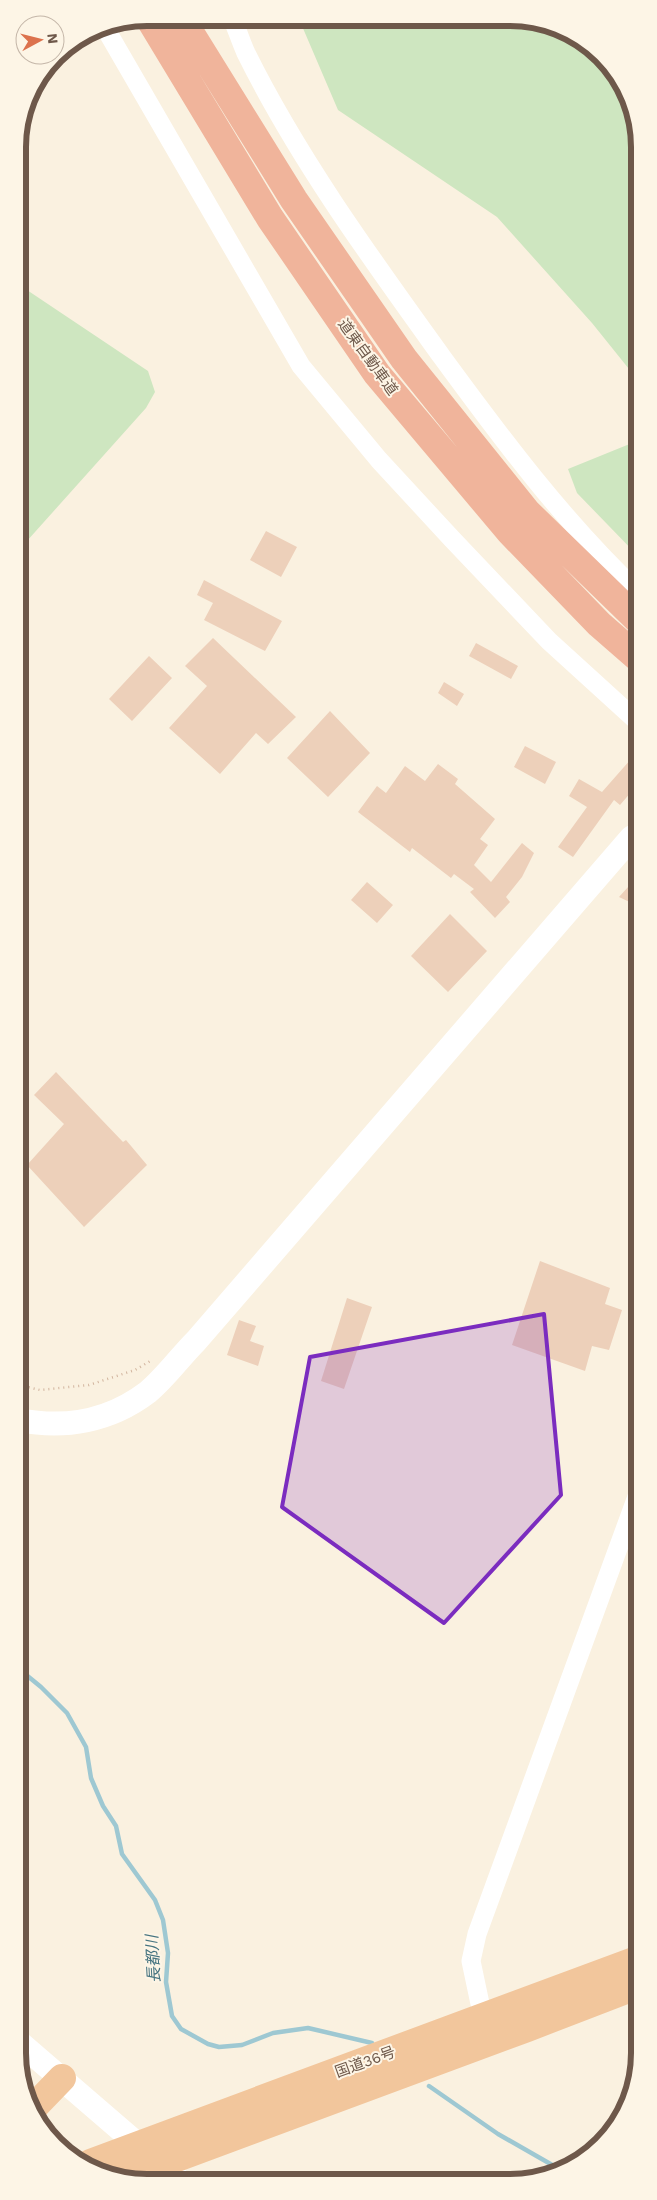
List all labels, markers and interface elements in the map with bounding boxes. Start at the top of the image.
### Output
north arrow [15,15,65,65]
text: N [44,32,61,45]
street label: 道東自動車道 [334,315,402,399]
water label: 長都川 [142,1933,164,1983]
street label: 国道36号 [332,2043,398,2081]

